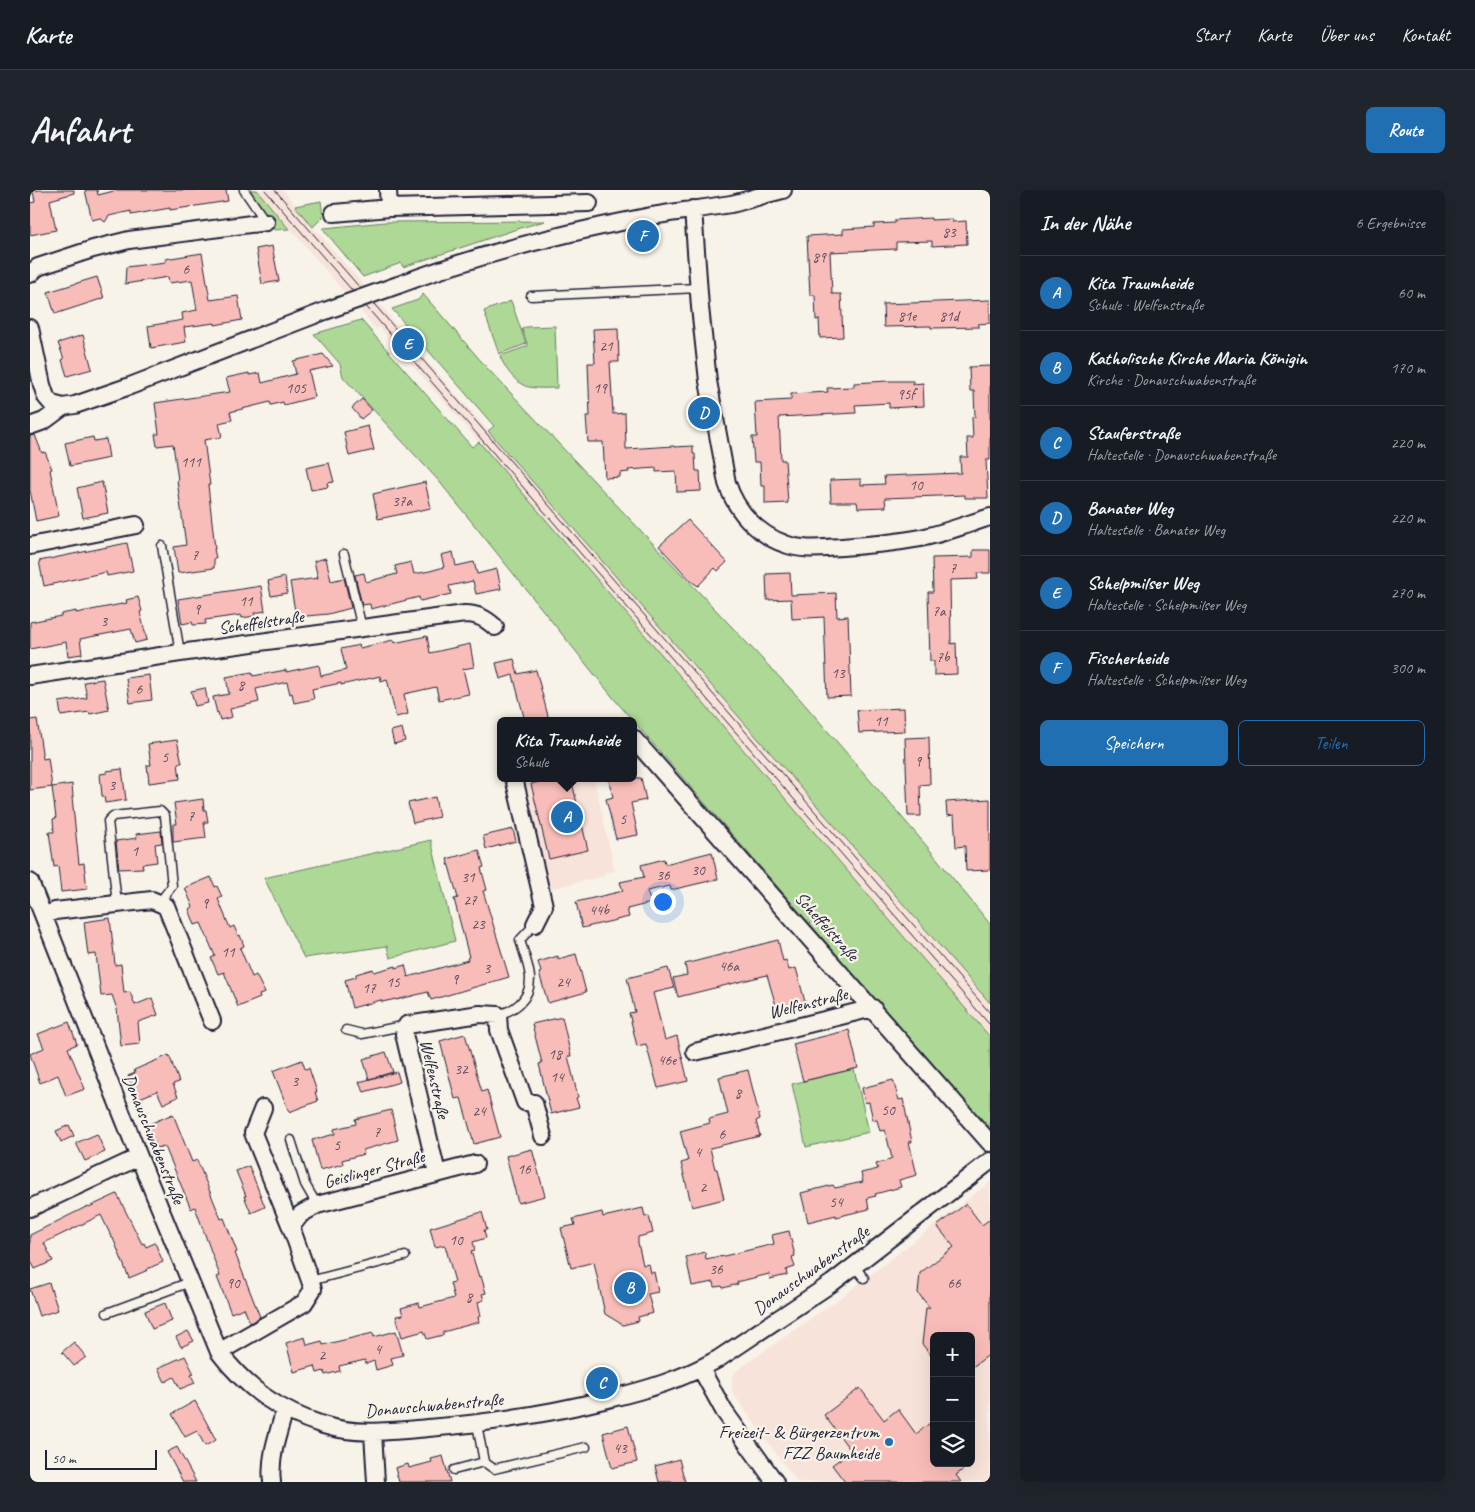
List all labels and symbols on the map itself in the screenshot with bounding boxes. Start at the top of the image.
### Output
pin: F [627,217,659,255]
house number: 83 [942,223,957,242]
house number: 89 [812,248,827,267]
house number: 6 [183,260,191,279]
house number: 81e [898,307,917,326]
house number: 81d [939,307,961,326]
pin: E [392,325,424,363]
house number: 21 [599,337,614,356]
house number: 105 [286,379,307,398]
house number: 19 [593,379,608,398]
house number: 95f [897,385,919,404]
pin: D [688,394,720,432]
house number: 111 [181,453,202,472]
house number: 10 [909,476,924,495]
house number: 37a [392,492,413,511]
house number: 7 [192,546,200,565]
house number: 7 [950,559,958,578]
house number: 11 [239,592,254,611]
house number: 9 [194,600,202,619]
house number: 7a [932,602,947,621]
street label: Scheffelstraße [217,605,306,639]
house number: 3 [101,612,109,631]
house number: 7b [936,648,951,667]
house number: 13 [831,664,846,683]
house number: 8 [238,676,246,695]
house number: 6 [136,680,144,699]
house number: 11 [874,712,889,731]
house number: 5 [162,748,170,767]
house number: 9 [915,752,923,771]
house number: 3 [109,776,117,795]
pin: A [551,798,583,836]
house number: 7 [188,807,196,826]
house number: 5 [620,810,628,829]
house number: 1 [132,842,140,861]
house number: 30 [691,861,706,880]
house number: 36 [656,866,671,885]
house number: 31 [461,868,476,887]
street label: Scheffelstraße [790,887,865,966]
your location [650,889,676,915]
house number: 27 [463,891,478,910]
house number: 9 [202,894,210,913]
house number: 44b [589,901,610,920]
house number: 23 [471,915,486,934]
house number: 11 [221,943,236,962]
house number: 46a [719,957,740,976]
house number: 3 [484,959,492,978]
house number: 9 [452,970,460,989]
house number: 15 [386,973,401,992]
house number: 24 [556,973,571,992]
house number: 17 [362,979,377,998]
street label: Welfenstraße [766,982,851,1023]
street label: Welfenstraße [415,1037,455,1122]
house number: 18 [548,1045,563,1064]
house number: 46e [658,1051,677,1070]
house number: 32 [454,1060,469,1079]
house number: 14 [550,1068,565,1087]
street label: Donauschwabenstraße [118,1071,190,1208]
house number: 3 [292,1072,300,1091]
house number: 8 [735,1084,743,1103]
house number: 50 [881,1101,896,1120]
house number: 24 [472,1102,487,1121]
house number: 7 [374,1123,382,1142]
house number: 6 [719,1125,727,1144]
house number: 5 [334,1136,342,1155]
house number: 4 [695,1143,703,1162]
street label: Geislinger Straße [321,1145,428,1193]
house number: 16 [517,1160,532,1179]
house number: 2 [700,1178,708,1197]
house number: 54 [829,1193,844,1212]
street label: Donauschwabenstraße [749,1220,874,1319]
house number: 10 [449,1231,464,1250]
house number: 36 [709,1260,724,1279]
pin: B [614,1269,646,1307]
house number: 90 [226,1274,241,1293]
house number: 66 [947,1274,962,1293]
house number: 8 [466,1288,474,1307]
house number: 4 [375,1340,383,1359]
house number: 2 [319,1346,327,1365]
pin: C [586,1364,618,1402]
street label: Donauschwabenstraße [364,1388,505,1422]
place label: Freizeit- & Bürgerzentrum FZZ Baumheide [719,1421,880,1464]
marker: Freizeit- & Bürgerzentrum FZZ Baumheide [883,1436,895,1448]
house number: 43 [613,1439,628,1458]
scale bar [45,1447,158,1470]

